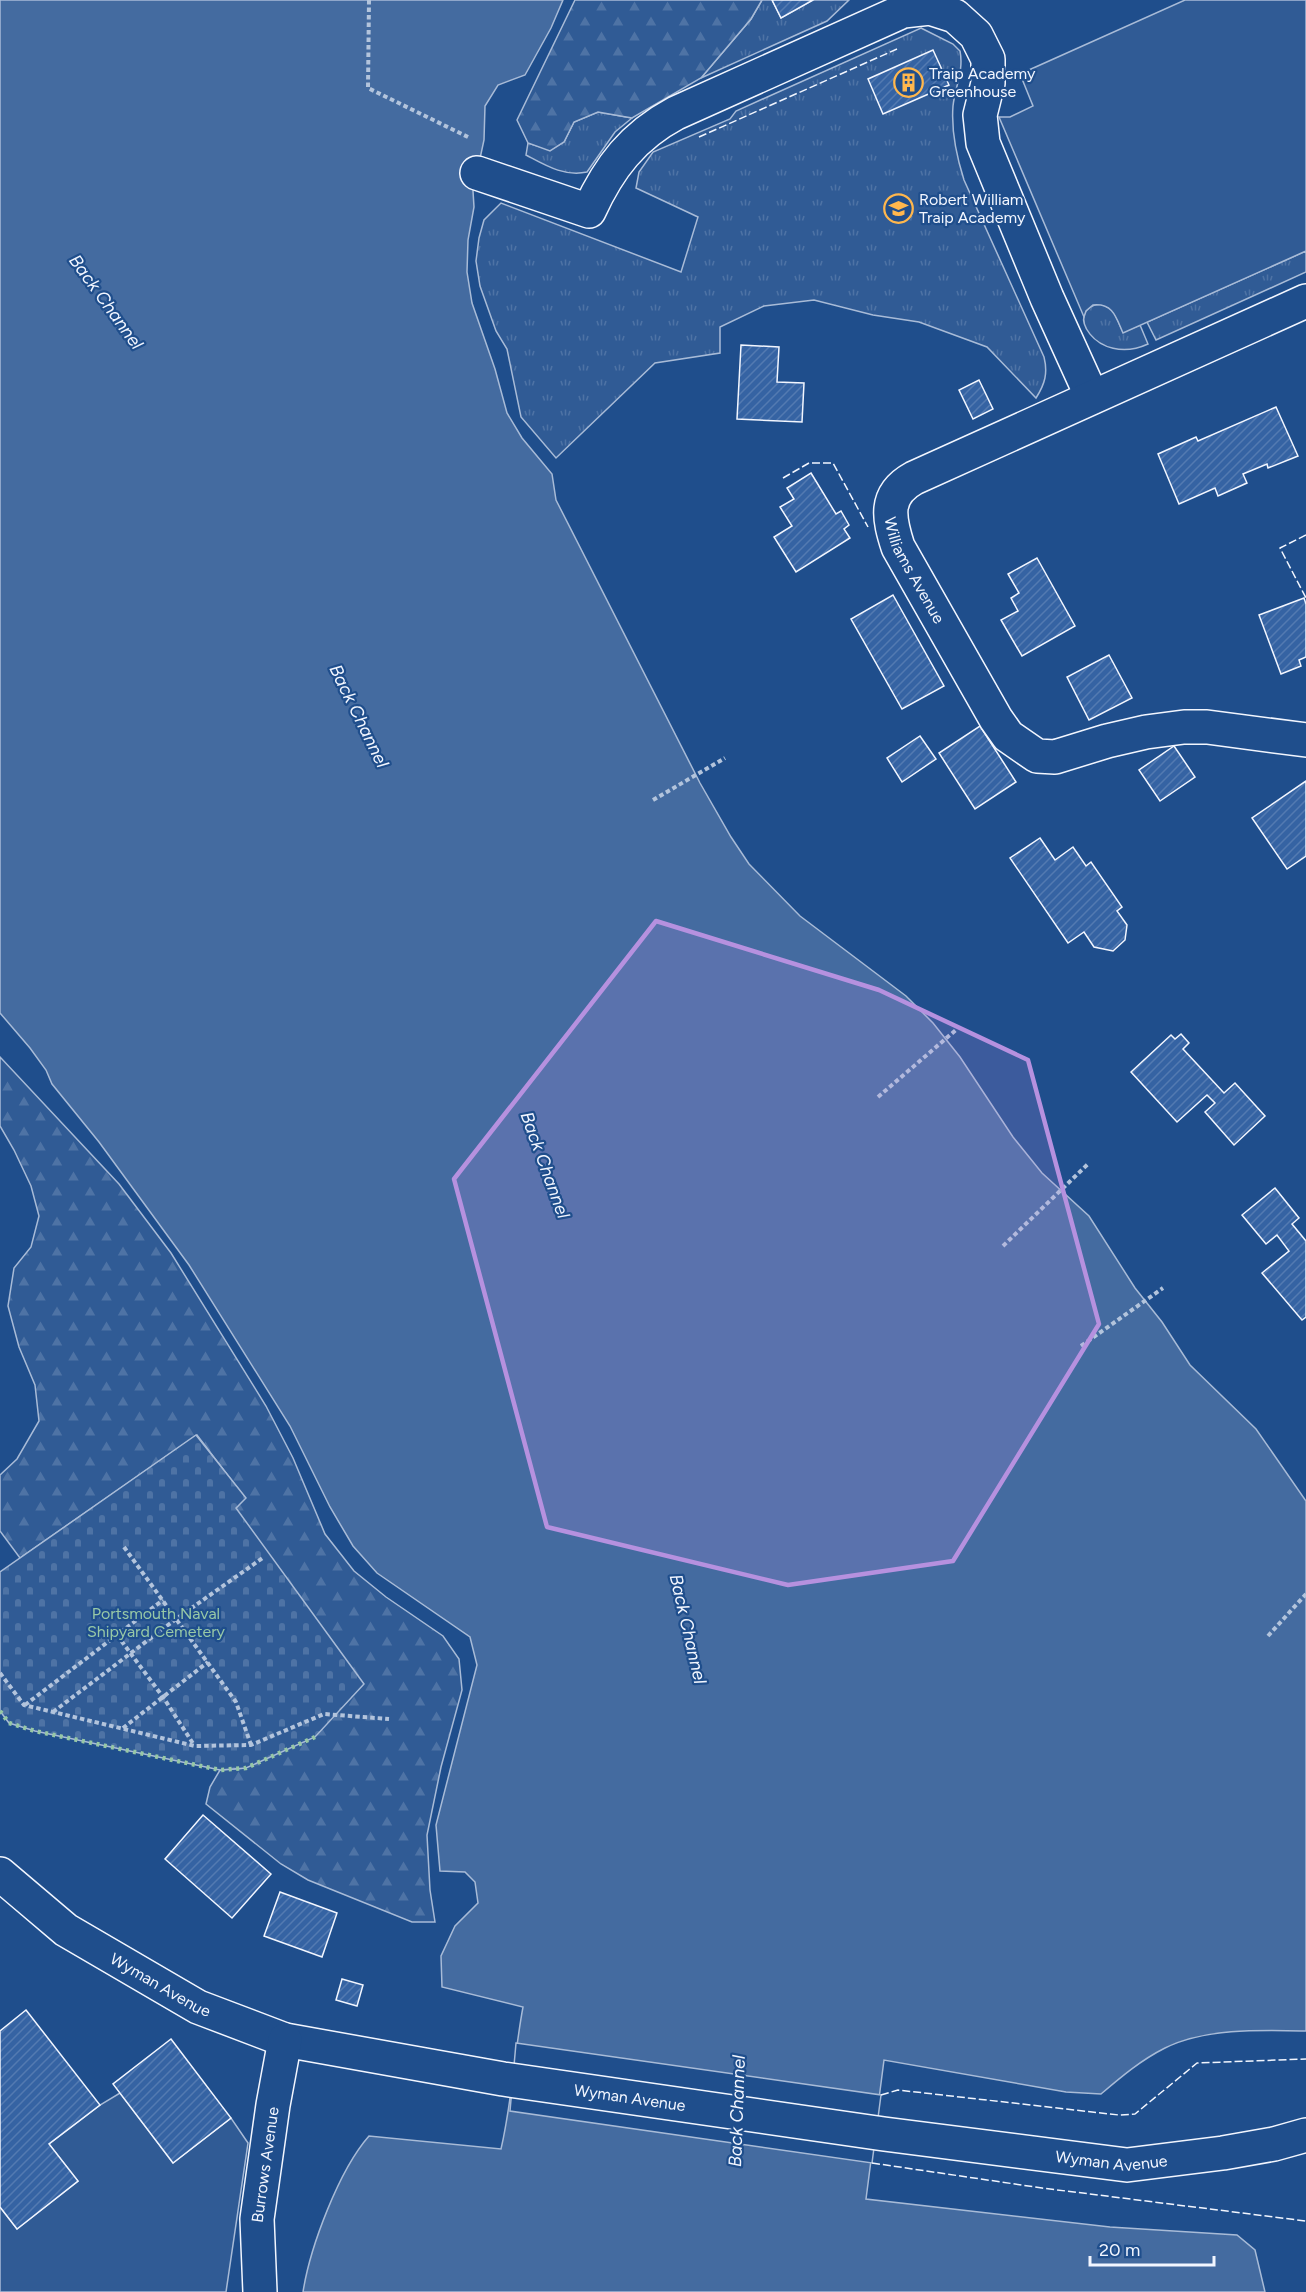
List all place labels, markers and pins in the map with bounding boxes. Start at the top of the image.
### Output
place label: Traip Academy Greenhouse [929,64,1036,101]
building icon: Traip Academy Greenhouse [892,66,924,98]
place label: Robert William Traip Academy [919,190,1026,227]
school or university icon: Robert William Traip Academy [882,192,914,224]

